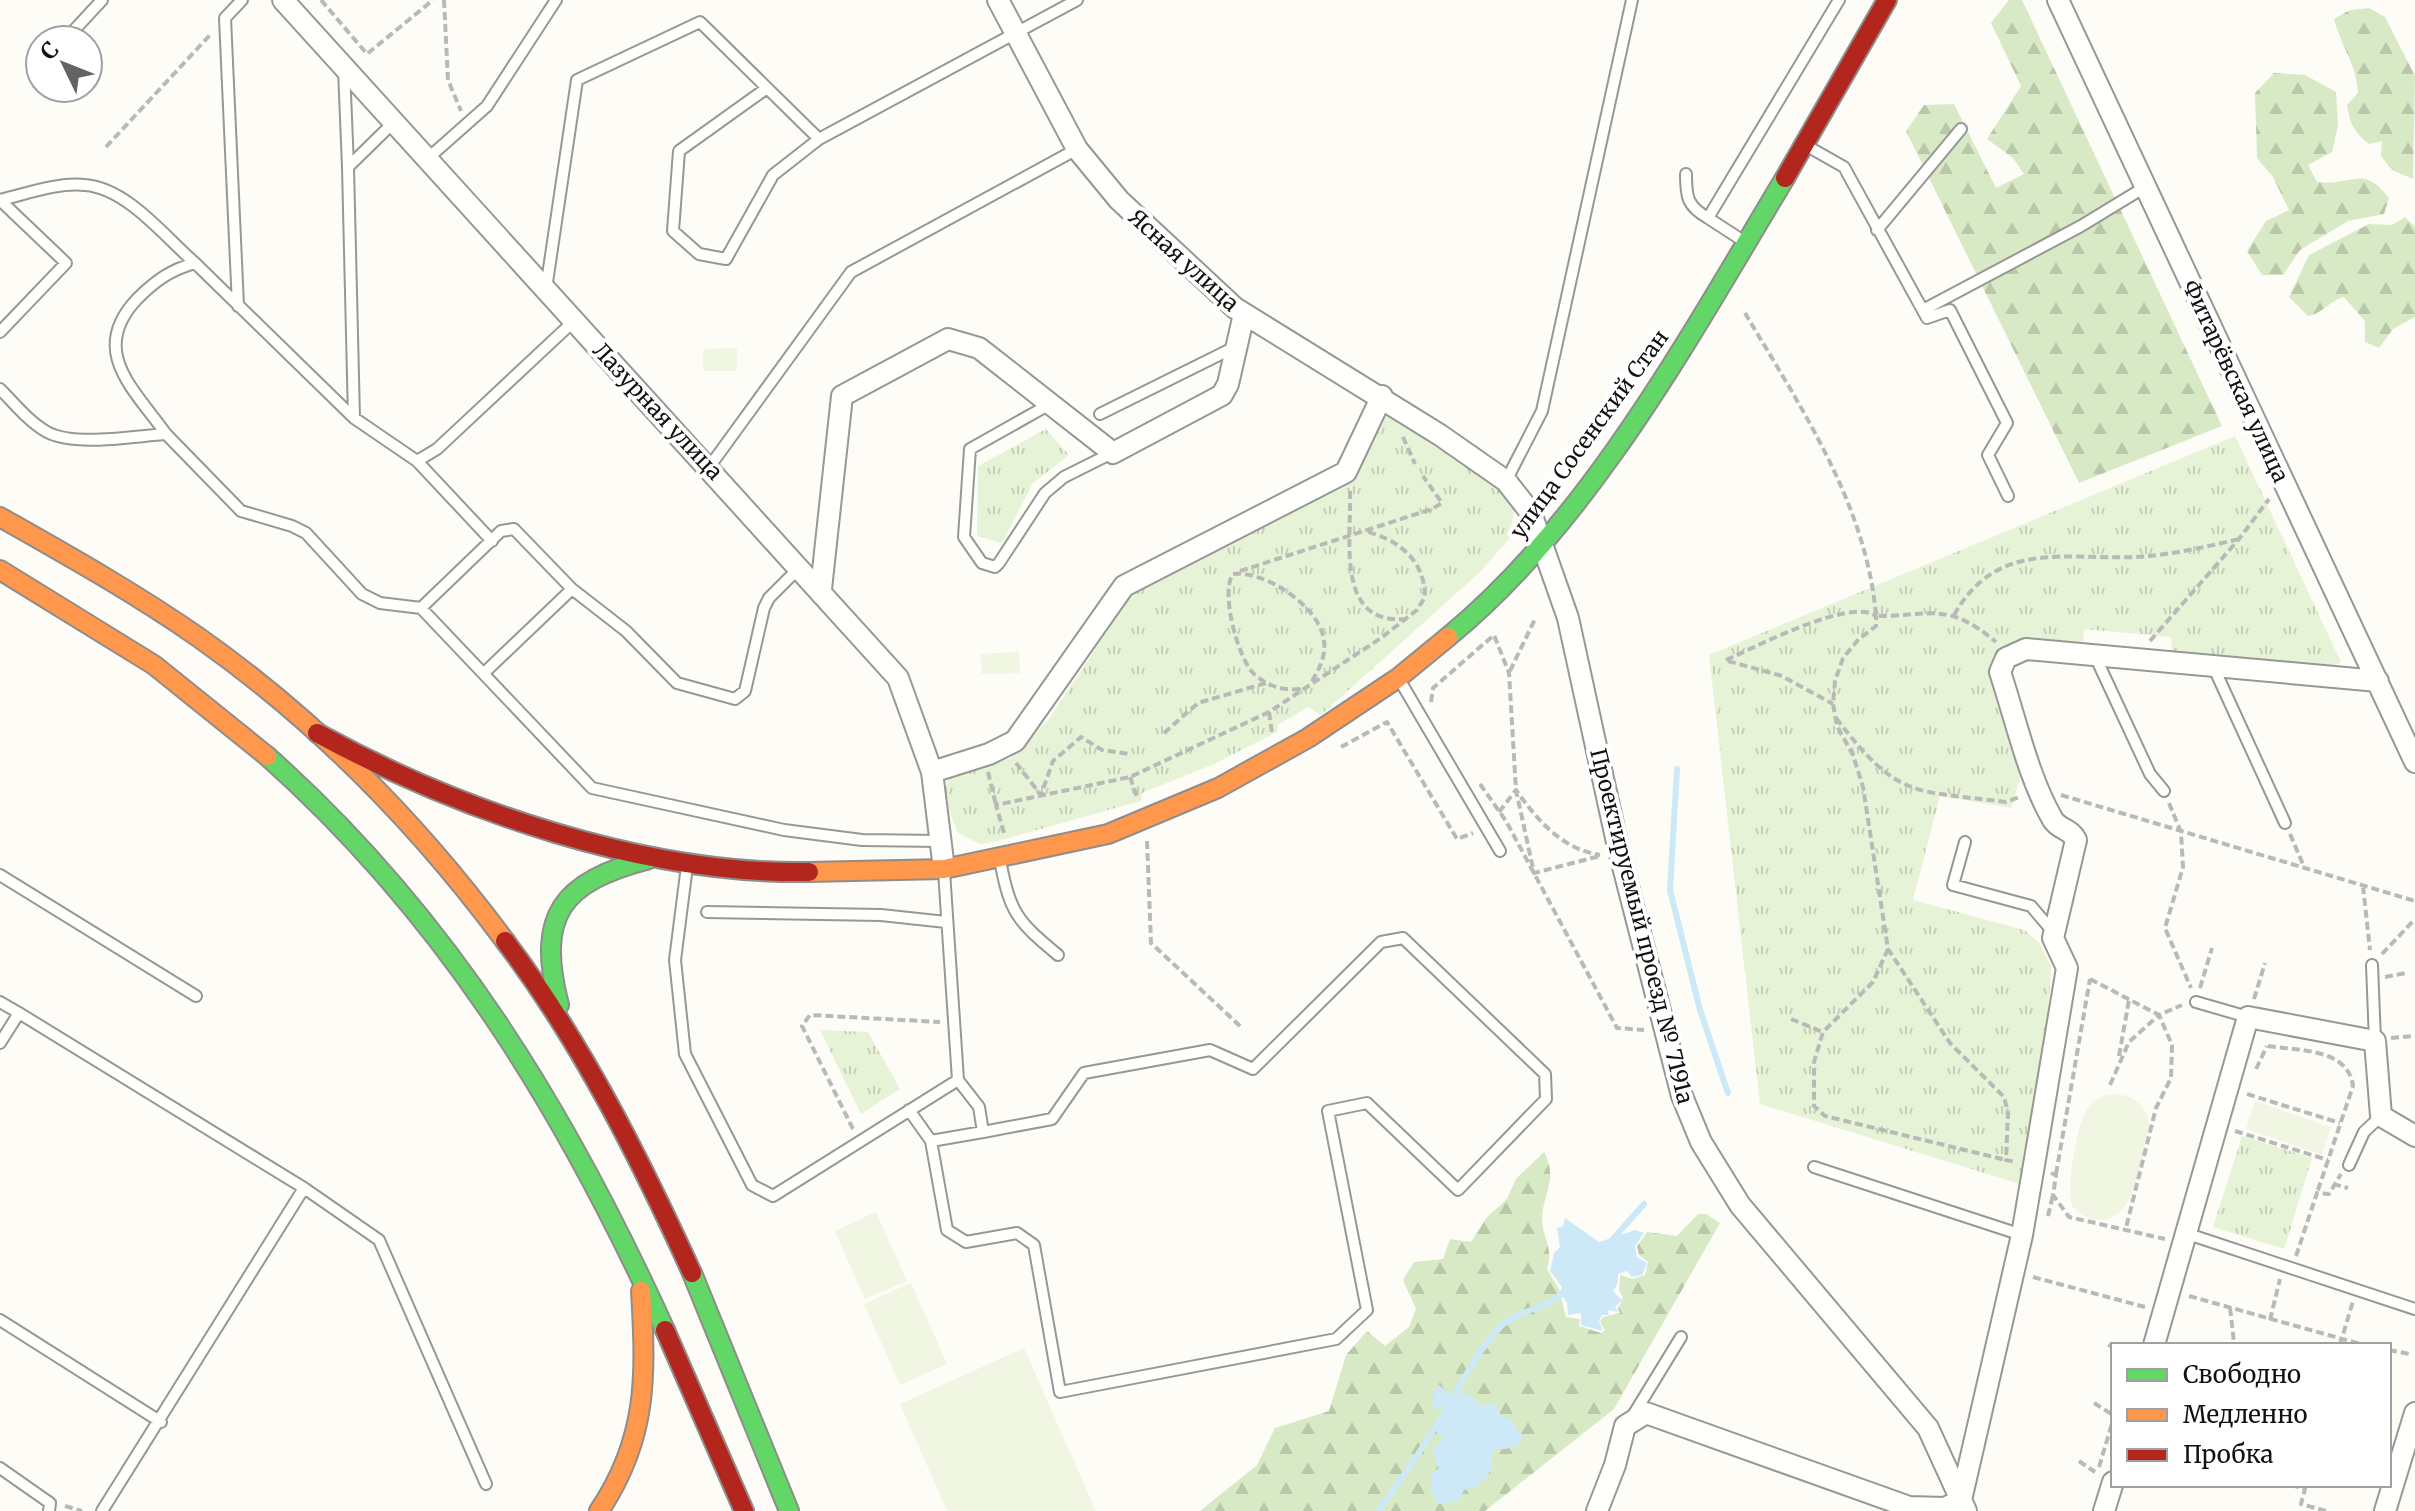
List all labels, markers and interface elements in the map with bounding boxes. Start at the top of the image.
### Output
north arrow [24,24,104,104]
text: С [34,35,65,65]
street label: Ясная улица [1123,203,1245,317]
street label: Фитарёвская улица [2177,275,2295,487]
street label: улица Сосенский Стан [1504,324,1674,544]
street label: Лазурная улица [587,336,729,486]
street label: Проектируемый проезд № 7191а [1584,745,1700,1107]
legend [2111,1343,2391,1487]
text: Свободно [2183,1359,2301,1390]
text: Медленно [2183,1399,2307,1430]
text: Пробка [2183,1439,2274,1470]

